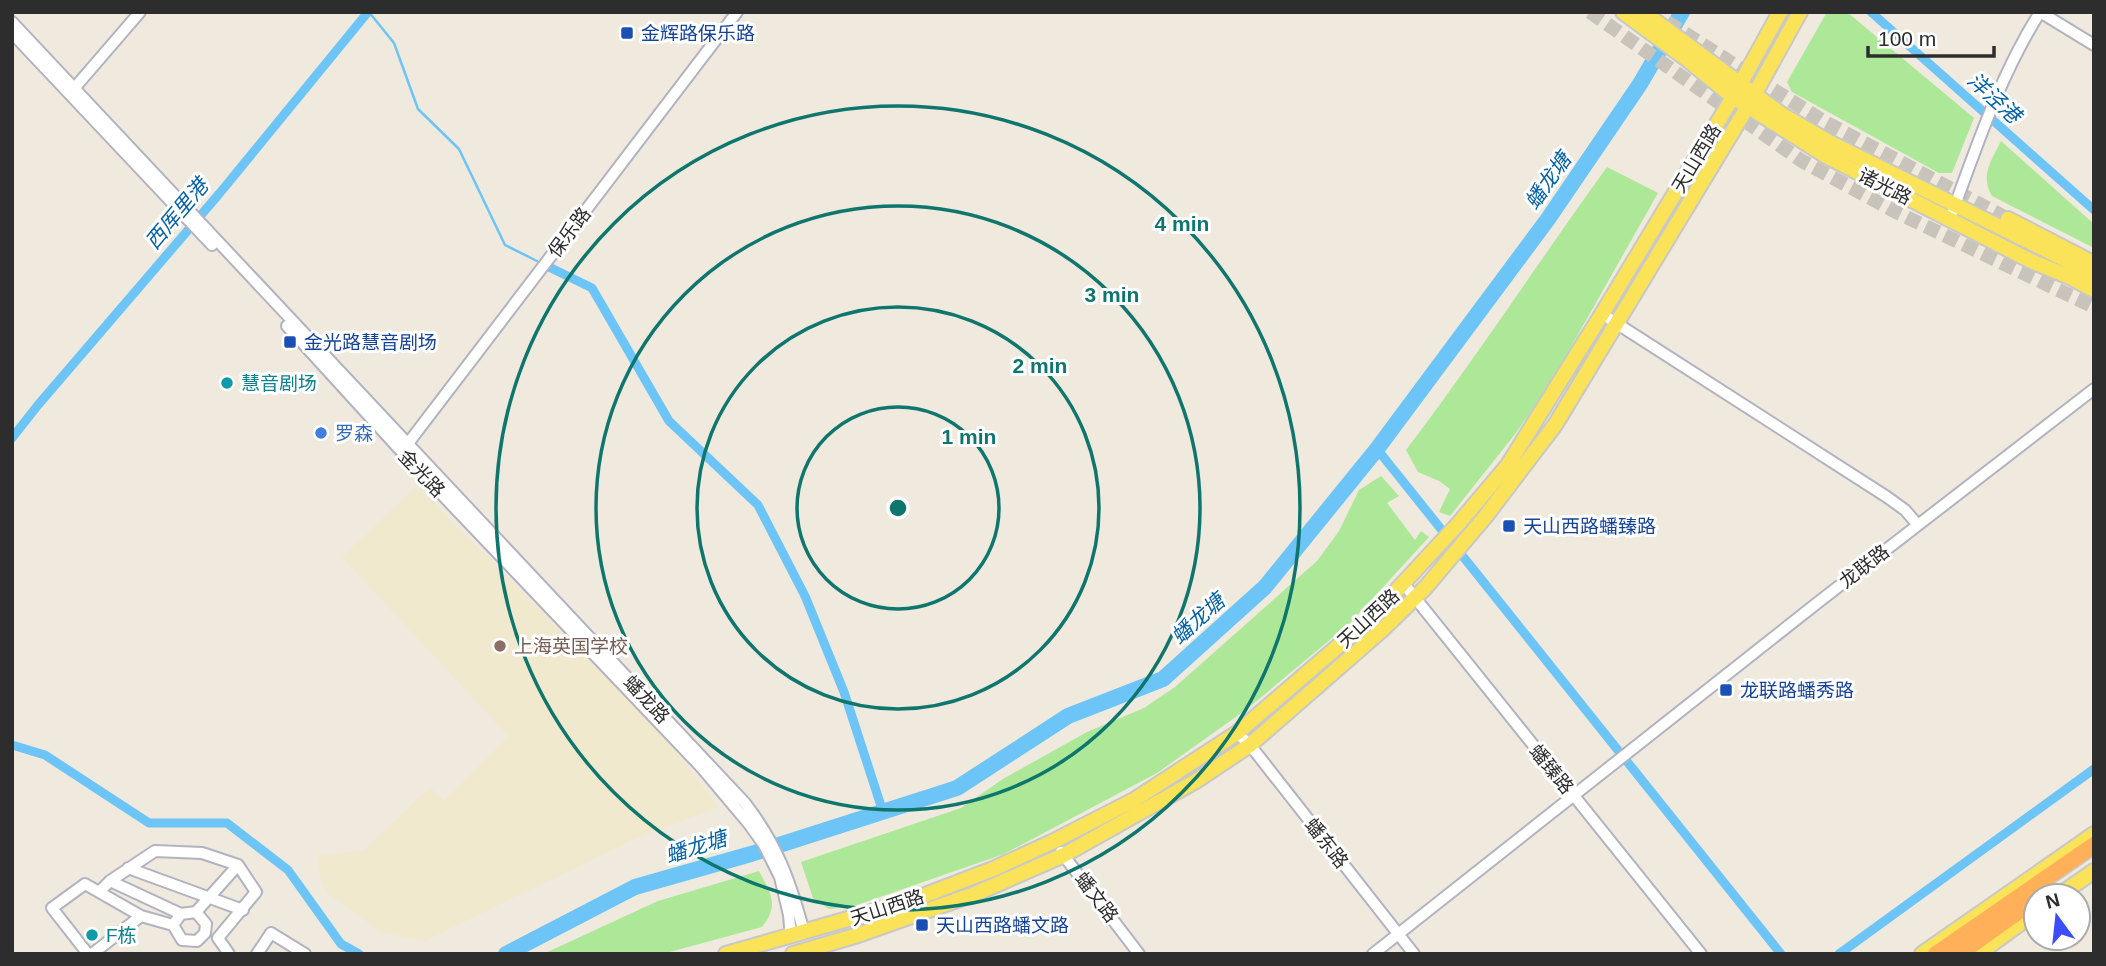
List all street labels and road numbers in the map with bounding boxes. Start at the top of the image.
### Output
street label: 天山西路 [1668,120,1725,196]
street label: 诸光路 [1855,164,1915,209]
street label: 保乐路 [544,203,595,261]
street label: 金光路 [394,446,449,501]
street label: 龙联路 [1835,541,1893,592]
street label: 天山西路 [1333,585,1403,652]
street label: 蟠龙路 [620,671,674,727]
street label: 蟠臻路 [1526,741,1578,798]
street label: 蟠东路 [1301,814,1352,872]
street label: 蟠文路 [1071,868,1122,926]
street label: 天山西路 [848,886,927,929]

